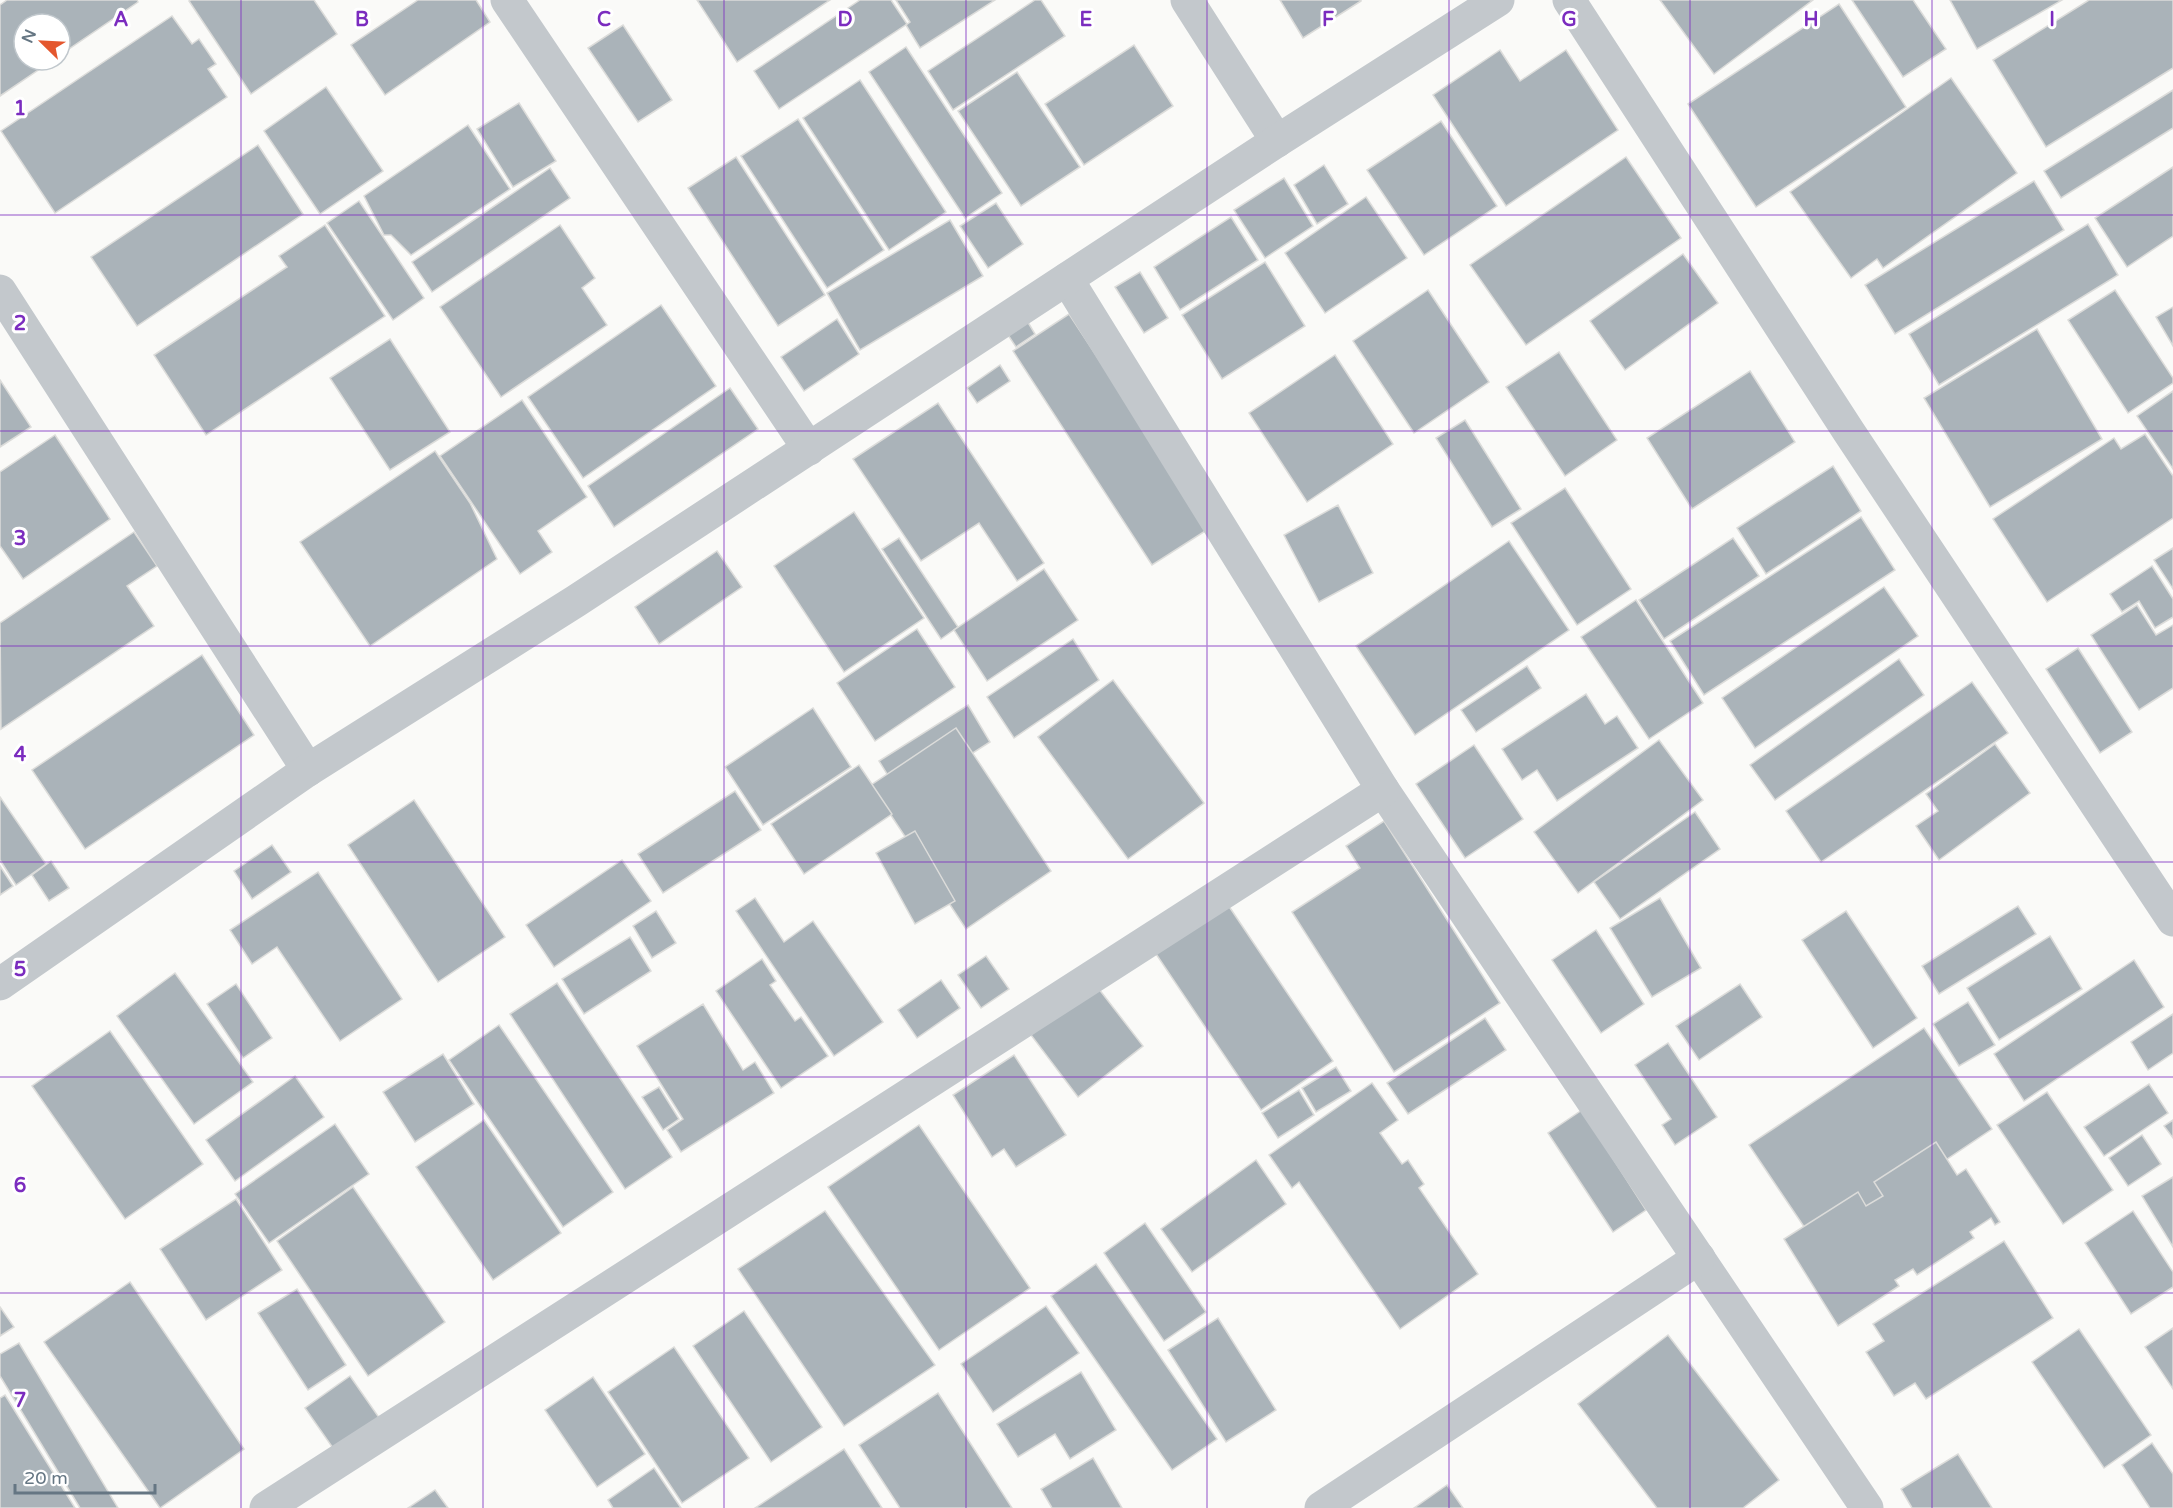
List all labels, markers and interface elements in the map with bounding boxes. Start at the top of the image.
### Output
text: A [114,8,129,32]
text: B [355,8,369,32]
text: C [597,8,611,32]
text: D [837,8,853,32]
text: E [1080,8,1093,32]
text: F [1322,8,1334,32]
text: G [1561,8,1577,32]
text: H [1803,8,1819,32]
text: I [2049,8,2055,32]
north arrow [12,12,72,72]
text: N [17,26,41,46]
text: 1 [14,97,26,121]
text: 2 [14,312,26,336]
text: 3 [14,527,26,551]
text: 4 [14,743,27,767]
text: 5 [14,958,26,982]
text: 6 [14,1174,26,1198]
text: 7 [14,1389,26,1413]
scale bar [15,1457,154,1495]
text: 20 m [24,1467,68,1489]

